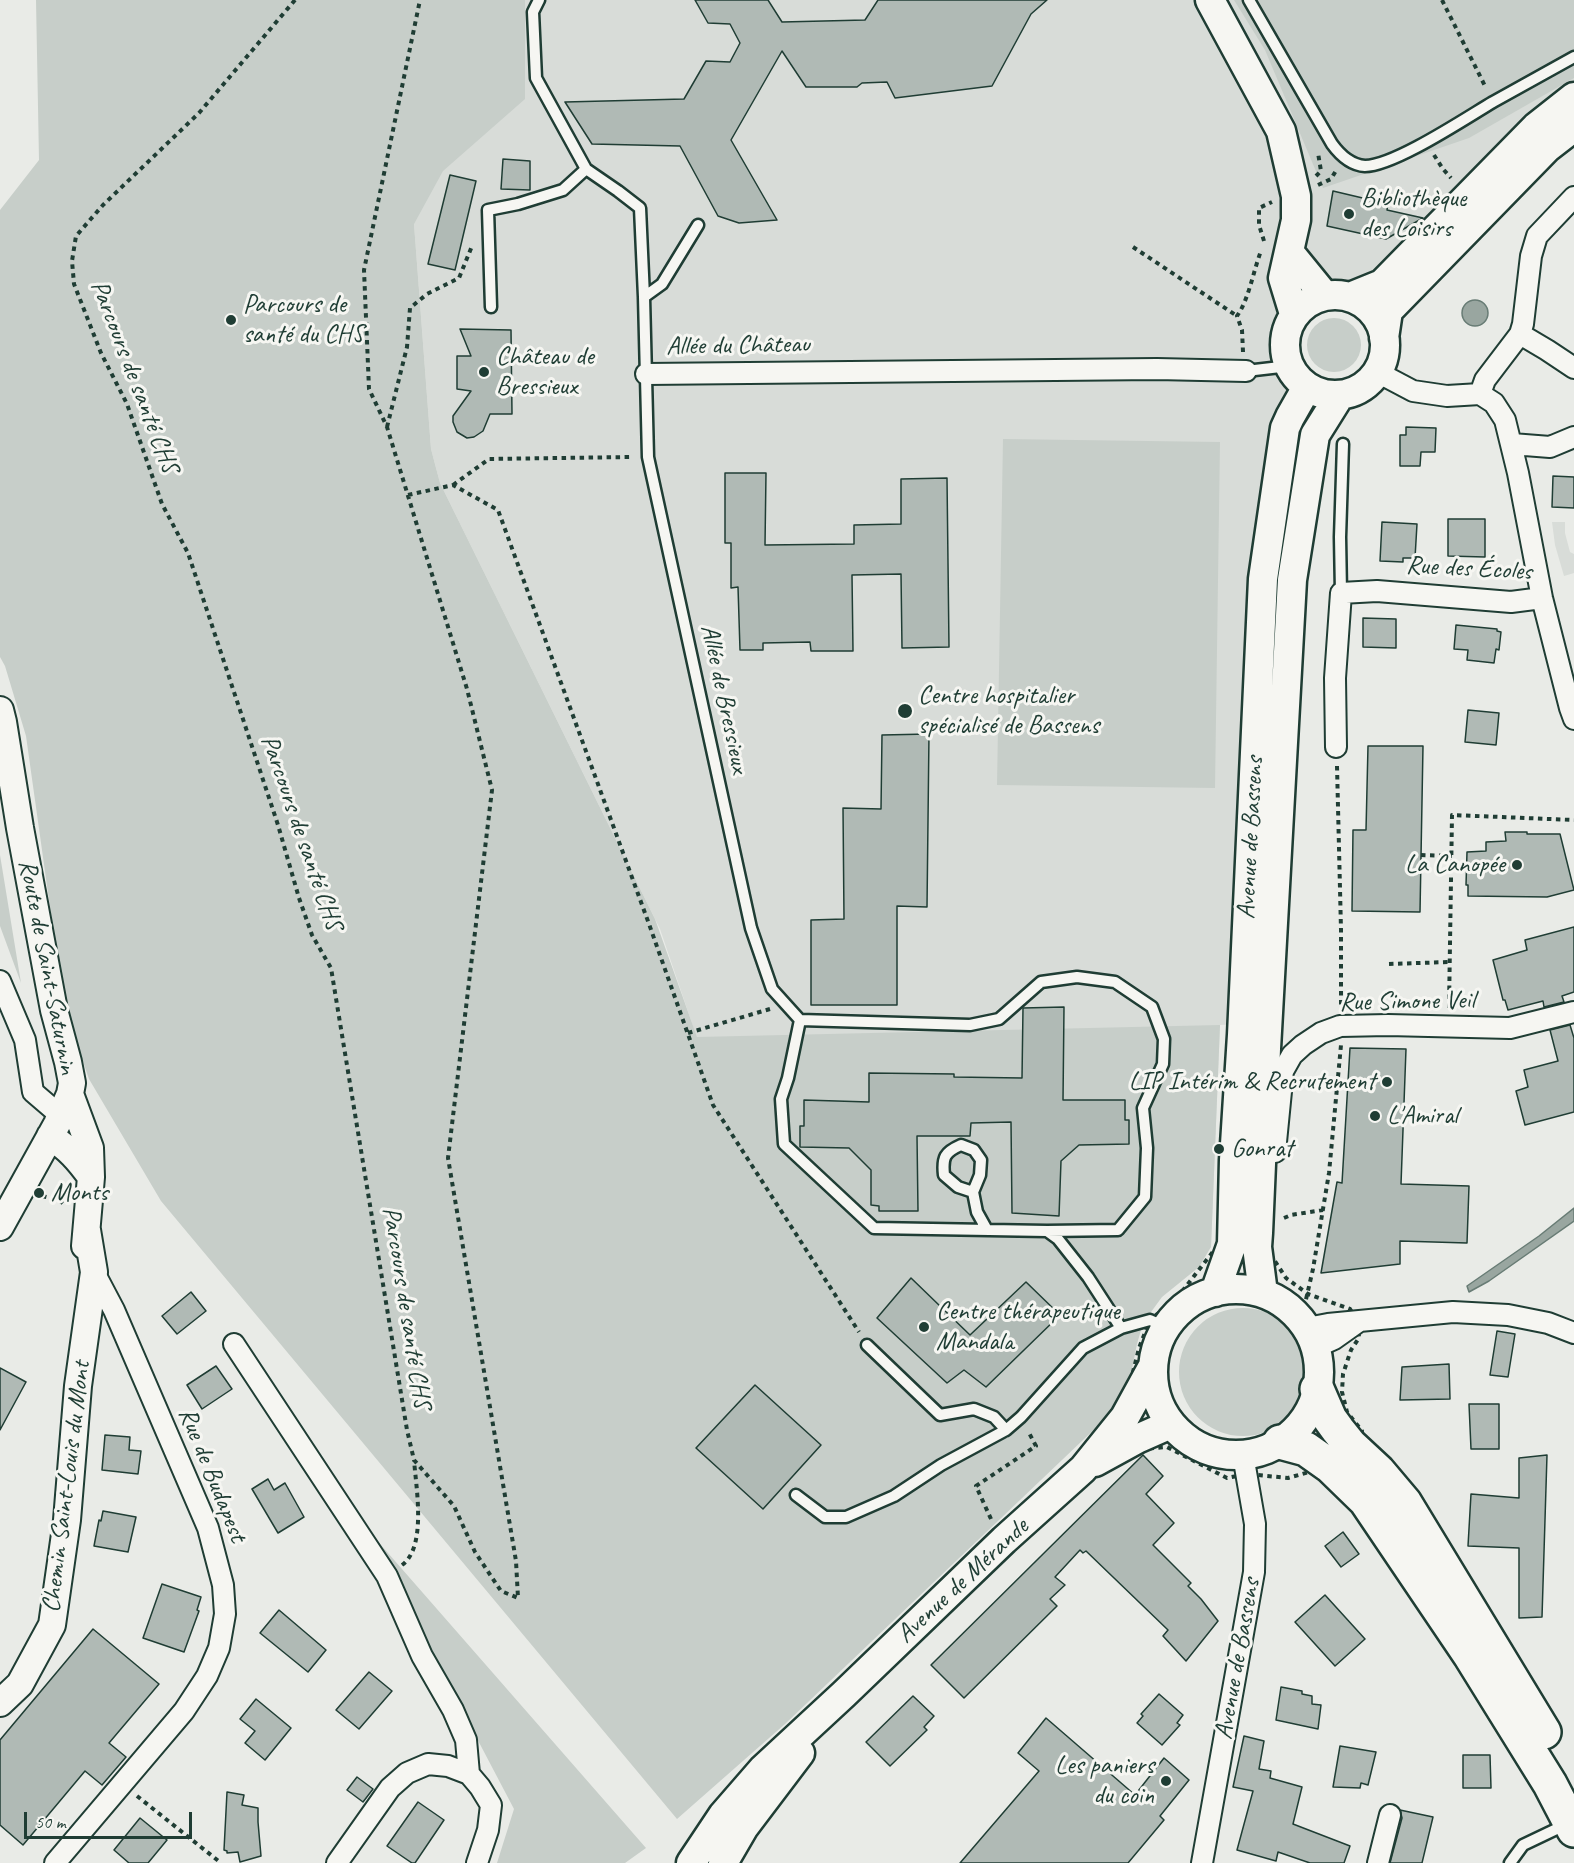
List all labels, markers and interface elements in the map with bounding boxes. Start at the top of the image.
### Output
place label: Bibliothèque des Loisirs [1361,183,1466,244]
marker: Bibliothèque des Loisirs [1342,207,1356,221]
street label: Parcours de santé CHS [83,276,185,478]
place label: Parcours de santé du CHS [243,289,364,350]
marker: Parcours de santé du CHS [224,313,238,327]
street label: Allée du Château [666,329,810,363]
place label: Château de Bressieux [496,341,594,402]
marker: Château de Bressieux [477,365,491,379]
street label: Rue des Écoles [1405,550,1533,588]
street label: Allée de Bressieux [693,622,755,776]
place label: Centre hospitalier spécialisé de Bassens [918,680,1099,742]
marker: Centre hospitalier spécialisé de Bassens [896,702,914,720]
street label: Parcours de santé CHS [253,731,349,935]
street label: Avenue de Bassens [1231,756,1271,920]
place label: La Canopée [1405,849,1505,881]
street label: Route de Saint-Saturnin [11,857,83,1077]
marker: La Canopée [1510,858,1524,872]
street label: Rue Simone Veil [1339,985,1475,1019]
place label: LIP Intérim & Recrutement [1129,1066,1375,1098]
marker: LIP Intérim & Recrutement [1380,1075,1394,1089]
place label: L'Amiral [1387,1100,1458,1132]
marker: L'Amiral [1368,1109,1382,1123]
place label: Gonrat [1231,1133,1293,1165]
marker: Gonrat [1212,1142,1226,1156]
place label: Monts [51,1177,108,1209]
marker: Monts [32,1186,46,1200]
street label: Parcours de santé CHS [375,1205,437,1411]
place label: Centre thérapeutique Mandala [936,1296,1120,1358]
marker: Centre thérapeutique Mandala [917,1320,931,1334]
street label: Chemin Saint-Louis du Mont [36,1360,98,1614]
street label: Rue de Budapest [171,1403,253,1547]
street label: Avenue de Mérande [891,1512,1035,1650]
street label: Avenue de Bassens [1209,1576,1267,1742]
place label: Les paniers du coin [1055,1750,1154,1811]
marker: Les paniers du coin [1159,1774,1173,1788]
scale bar [27,1800,195,1838]
text: 50 m [35,1811,66,1833]

